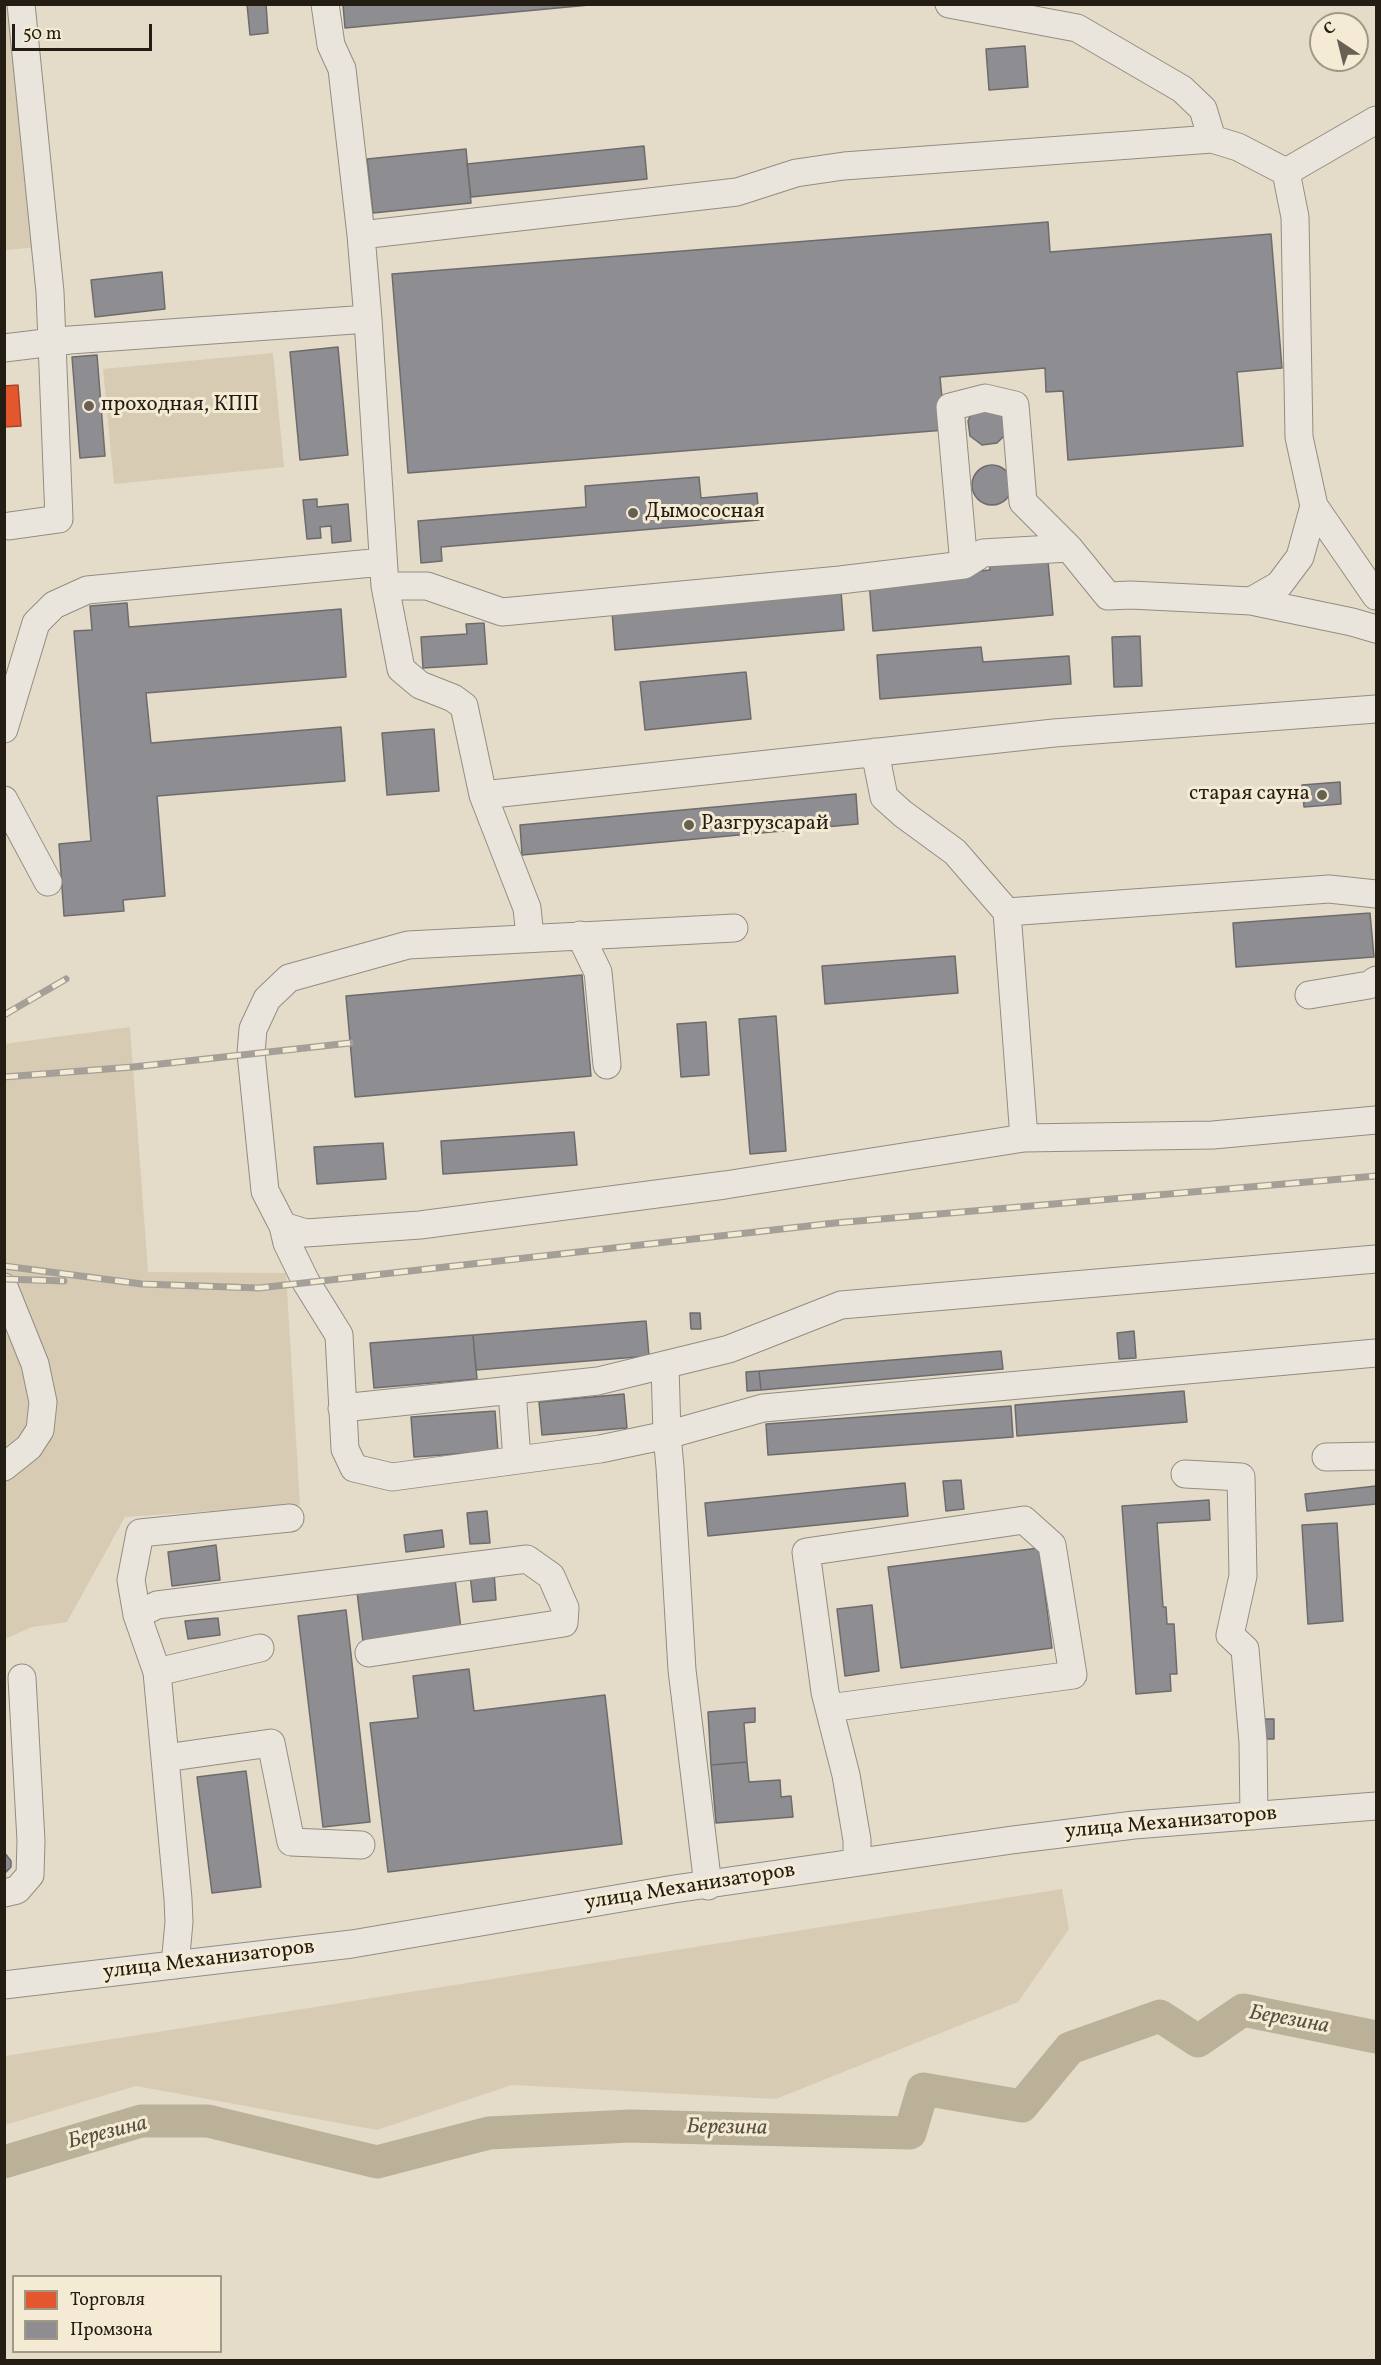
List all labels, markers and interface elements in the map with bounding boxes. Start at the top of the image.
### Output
scale bar [15,12,154,50]
north arrow [1309,12,1369,72]
text: С [1319,17,1340,41]
text: 50 m [23,22,62,47]
place label: проходная, КПП [101,393,259,419]
marker: проходная, КПП [82,399,96,413]
place label: Дымососная [645,500,765,526]
marker: Дымососная [626,506,640,520]
place label: старая сауна [1189,782,1310,808]
marker: старая сауна [1315,788,1329,802]
place label: Разгрузсарай [701,812,829,838]
marker: Разгрузсарай [682,818,696,832]
street label: улица Механизаторов [1064,1802,1278,1846]
street label: улица Механизаторов [583,1859,797,1917]
street label: улица Механизаторов [102,1936,316,1986]
water label: Березина [1247,2001,1331,2041]
water label: Березина [66,2111,150,2157]
water label: Березина [686,2115,768,2143]
legend [12,2275,222,2353]
text: Торговля [70,2288,145,2313]
text: Промзона [70,2318,153,2343]

